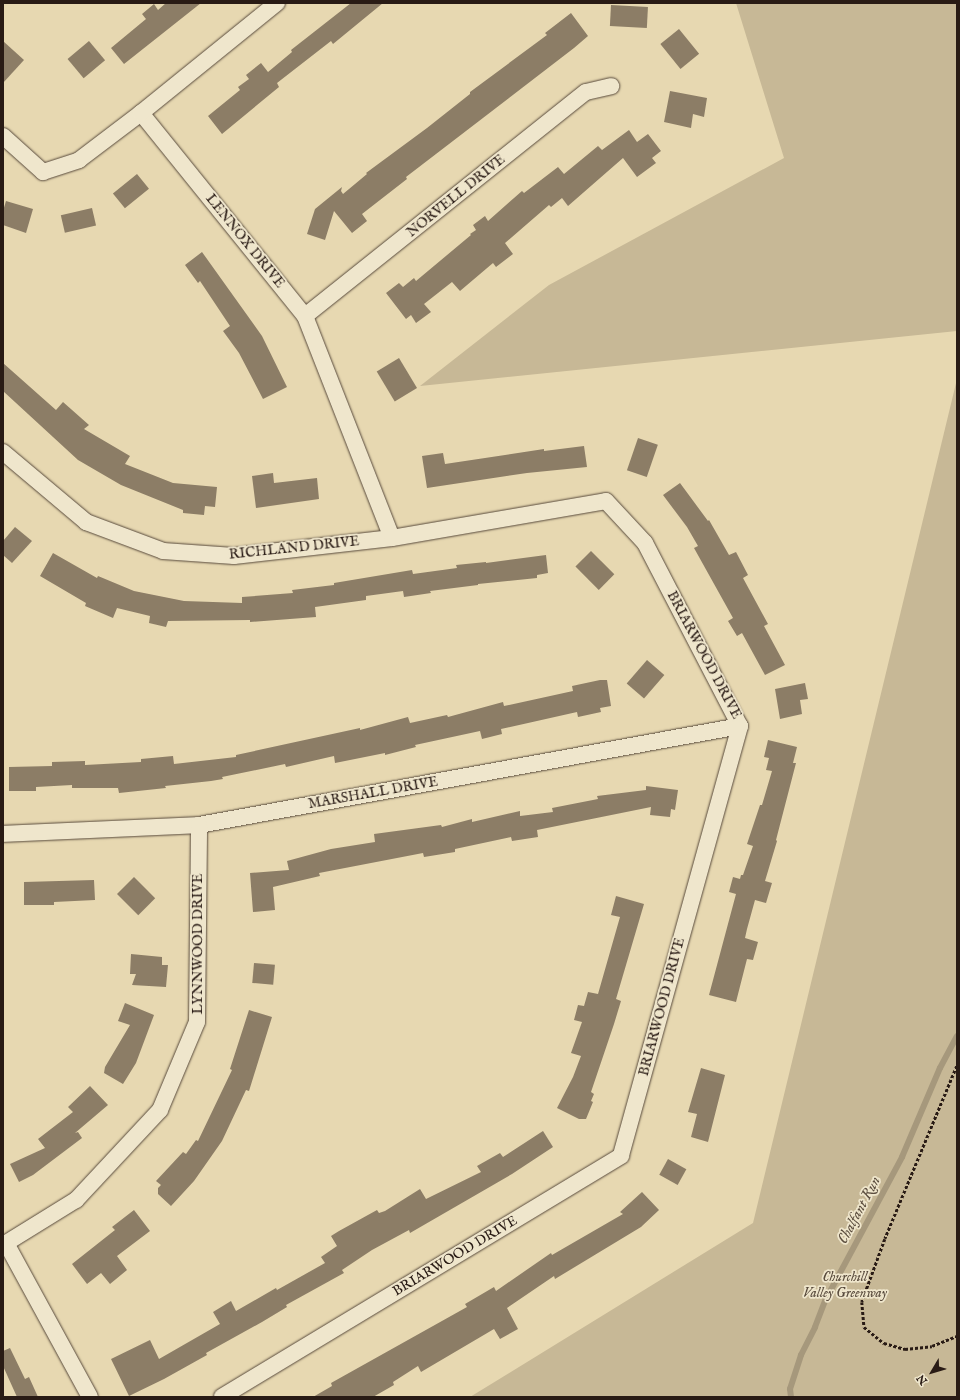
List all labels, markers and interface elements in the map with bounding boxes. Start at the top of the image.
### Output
street label: NORVELL DRIVE [403,151,509,241]
street label: LENNOX DRIVE [202,191,288,291]
street label: RICHLAND DRIVE [228,533,360,563]
street label: BRIARWOOD DRIVE [663,588,745,722]
street label: MARSHALL DRIVE [307,773,439,813]
street label: LYNNWOOD DRIVE [190,874,206,1014]
street label: BRIARWOOD DRIVE [635,936,689,1078]
water label: Chalfant Run [834,1173,884,1247]
street label: BRIARWOOD DRIVE [390,1212,520,1300]
park label: Churchill Valley Greenway [803,1269,887,1302]
north arrow [912,1352,952,1392]
text: N [914,1371,931,1387]

